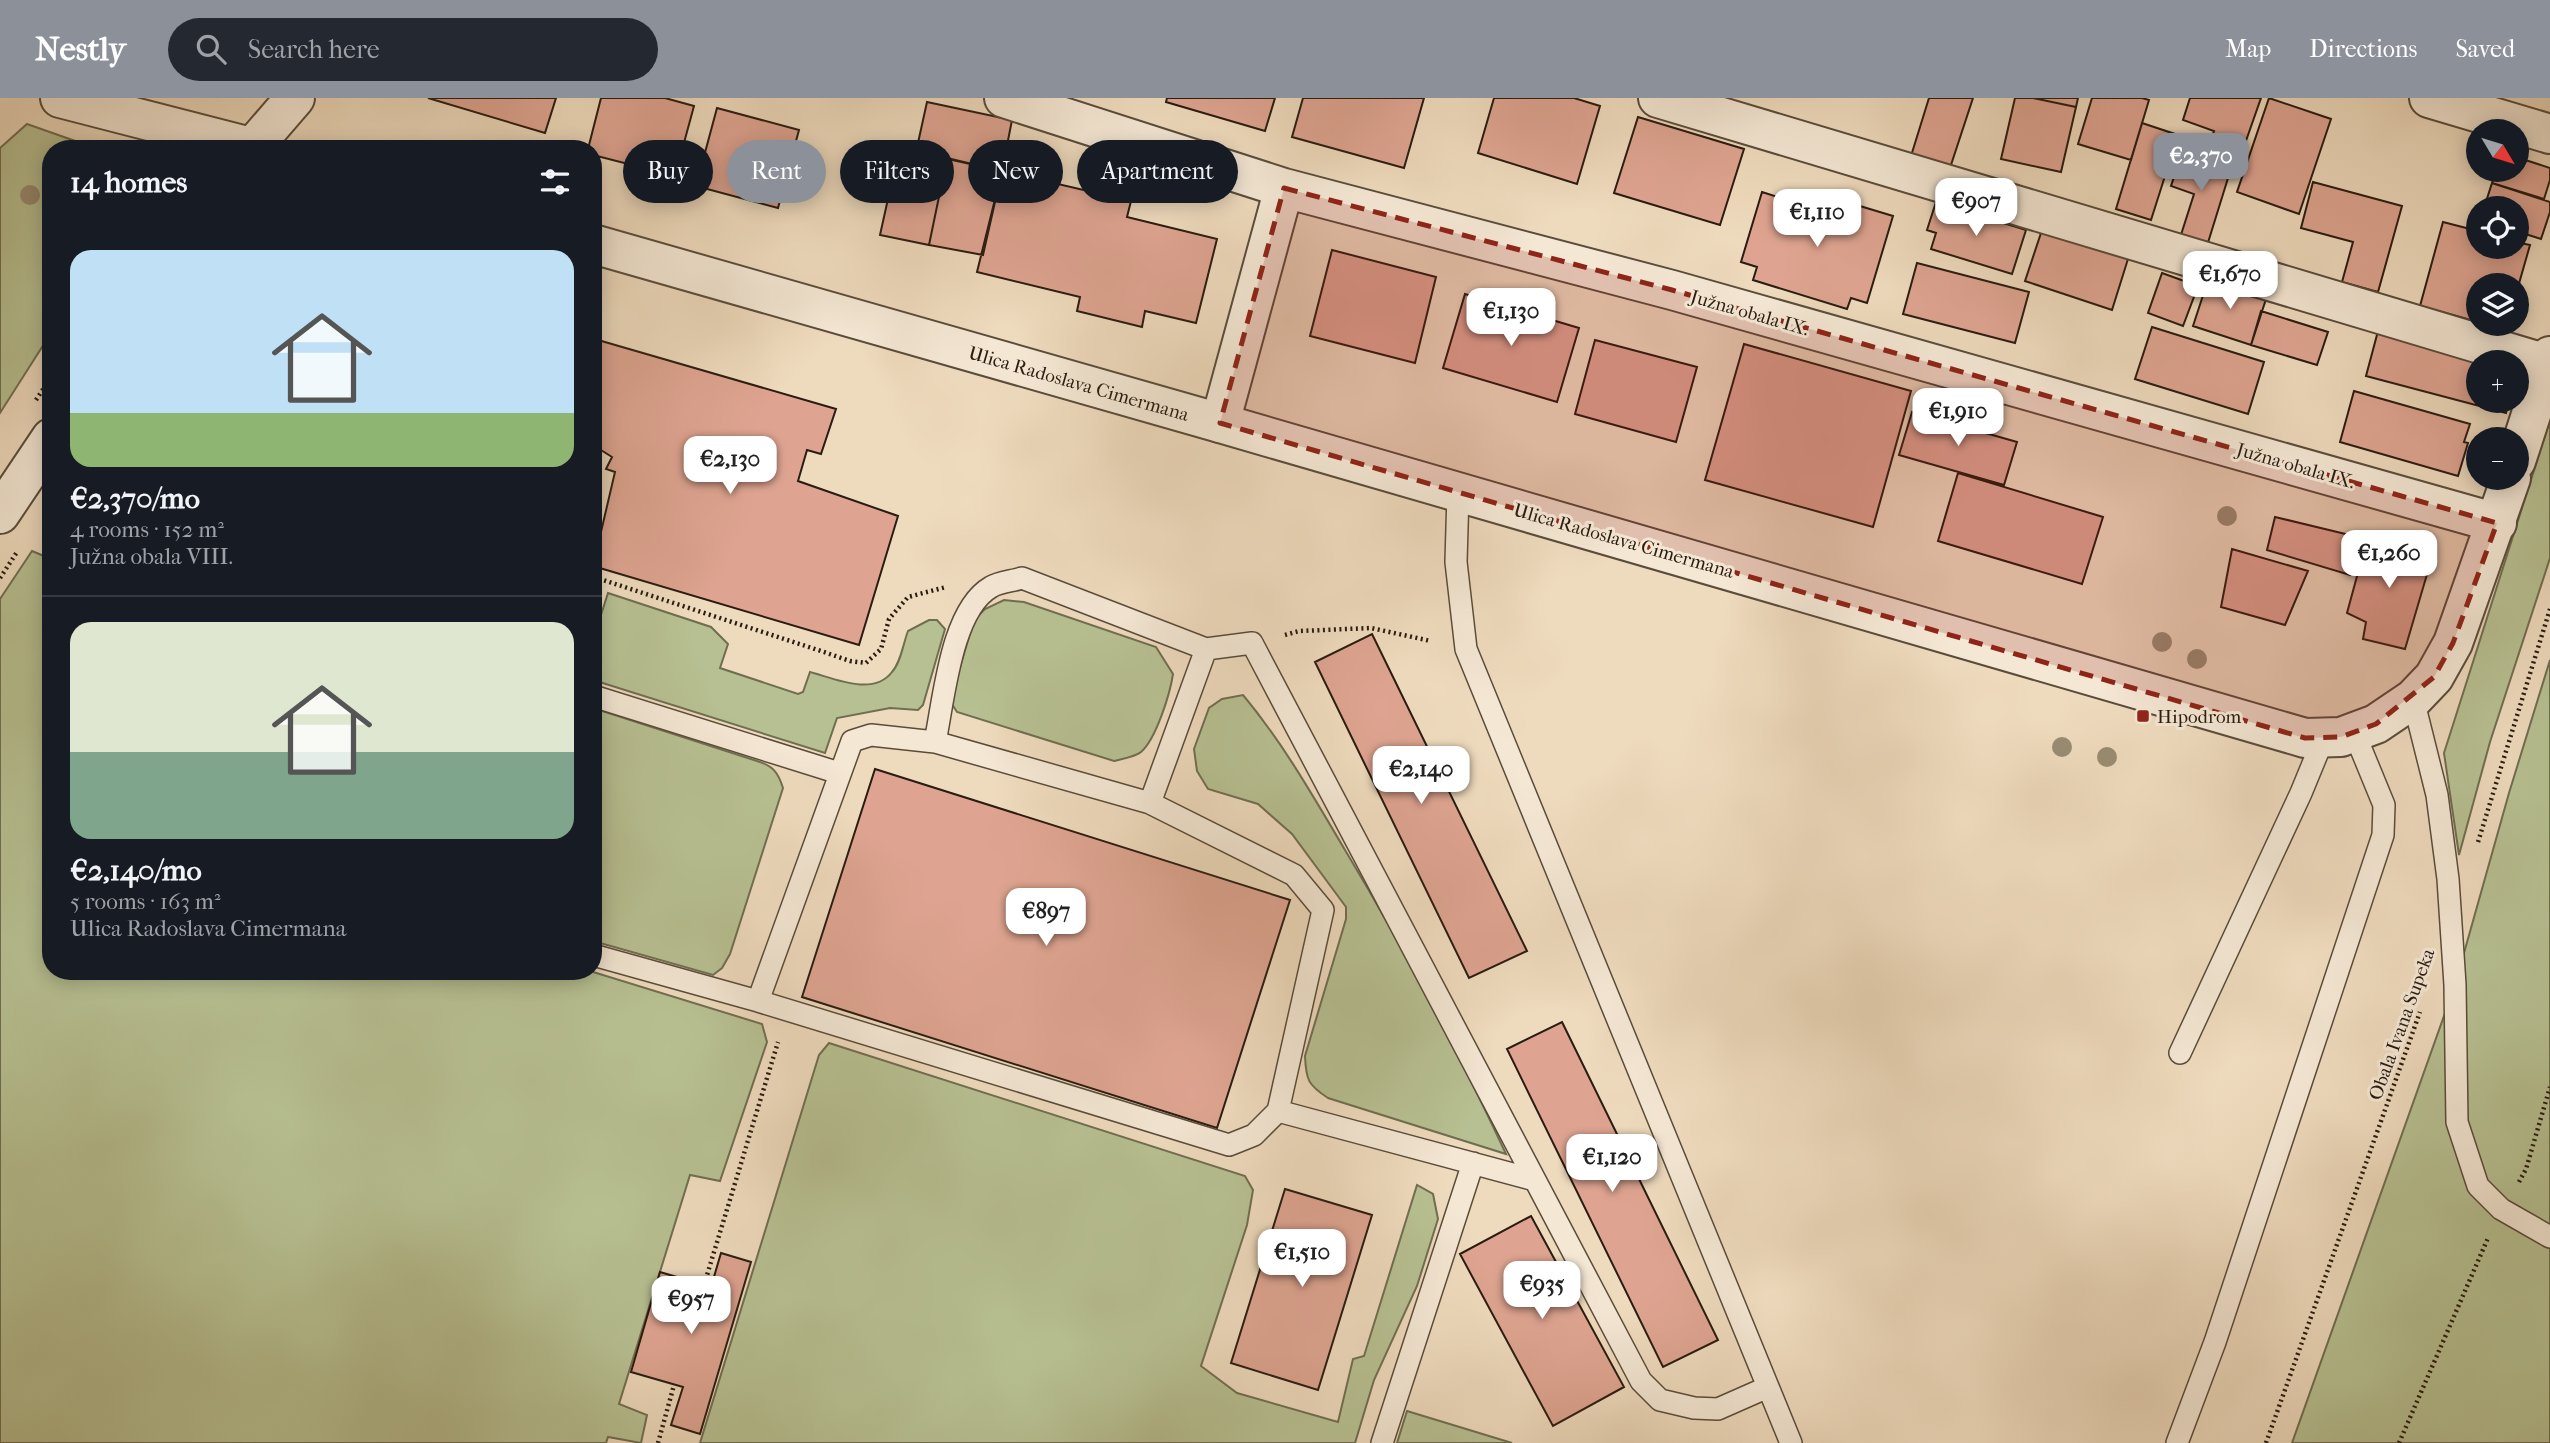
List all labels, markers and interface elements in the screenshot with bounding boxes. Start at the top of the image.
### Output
search box [168,18,658,81]
text: Nestly [35,30,126,69]
icon: search [192,30,230,68]
text: Search here [248,34,380,65]
text: Map [2225,35,2271,63]
text: Directions [2309,35,2417,63]
text: Saved [2455,35,2515,63]
north arrow [2466,119,2529,182]
map controls [2466,119,2529,490]
pin: €2,370 [2144,134,2258,193]
chip: Buy [623,140,713,203]
chip: Rent [727,140,826,203]
chip: Filters [840,140,954,203]
chip: New [968,140,1063,203]
chip: Apartment [1077,140,1238,203]
text: €2,370 [2169,142,2233,169]
icon: filters [536,163,574,201]
text: 14 homes [70,165,187,200]
pin: €907 [1935,178,2017,238]
text: €907 [1951,187,2001,214]
pin: €1,110 [1760,190,1874,249]
button: locate [2466,196,2529,259]
text: €1,110 [1789,198,1845,225]
pin: €1,670 [2173,252,2287,311]
text: €1,670 [2199,260,2261,287]
button: layers [2466,273,2529,336]
street label: Južna obala IX. [1686,285,1811,340]
pin: €1,130 [1454,288,1568,348]
icon: home [259,295,385,421]
text: €1,130 [1483,297,1539,324]
street label: Ulica Radoslava Cimermana [966,342,1192,426]
button: + [2466,350,2529,413]
pin: €1,910 [1901,388,2015,448]
text: €1,910 [1928,397,1988,424]
button: − [2466,427,2529,490]
pin: €2,130 [673,436,787,496]
street label: Južna obala IX. [2232,438,2357,493]
text: €2,130 [700,445,760,472]
text: €2,370/mo [70,481,200,516]
street label: Ulica Radoslava Cimermana [1511,499,1737,583]
text: 4 rooms · 152 m² [70,516,224,543]
pin: €1,260 [2332,531,2446,590]
text: €1,260 [2357,539,2421,566]
text: Južna obala VIII. [70,543,233,570]
icon: home [259,667,385,793]
place label: Hipodrom [2157,706,2241,728]
marker: Hipodrom [2135,708,2151,724]
pin: €2,140 [1364,746,1478,806]
text: €2,140 [1389,755,1453,782]
text: €2,140/mo [70,853,202,888]
text: 5 rooms · 163 m² [70,888,220,915]
pin: €897 [1005,888,1087,948]
text: €897 [1022,897,1070,924]
text: Ulica Radoslava Cimermana [70,915,346,942]
street label: Obala Ivana Supeka [2364,945,2440,1103]
pin: €1,120 [1555,1134,1669,1194]
text: €1,120 [1582,1143,1642,1170]
pin: €1,510 [1245,1230,1359,1289]
text: €1,510 [1274,1238,1330,1265]
pin: €935 [1501,1262,1583,1321]
text: €935 [1519,1270,1565,1297]
pin: €957 [650,1276,732,1336]
text: €957 [668,1285,714,1312]

